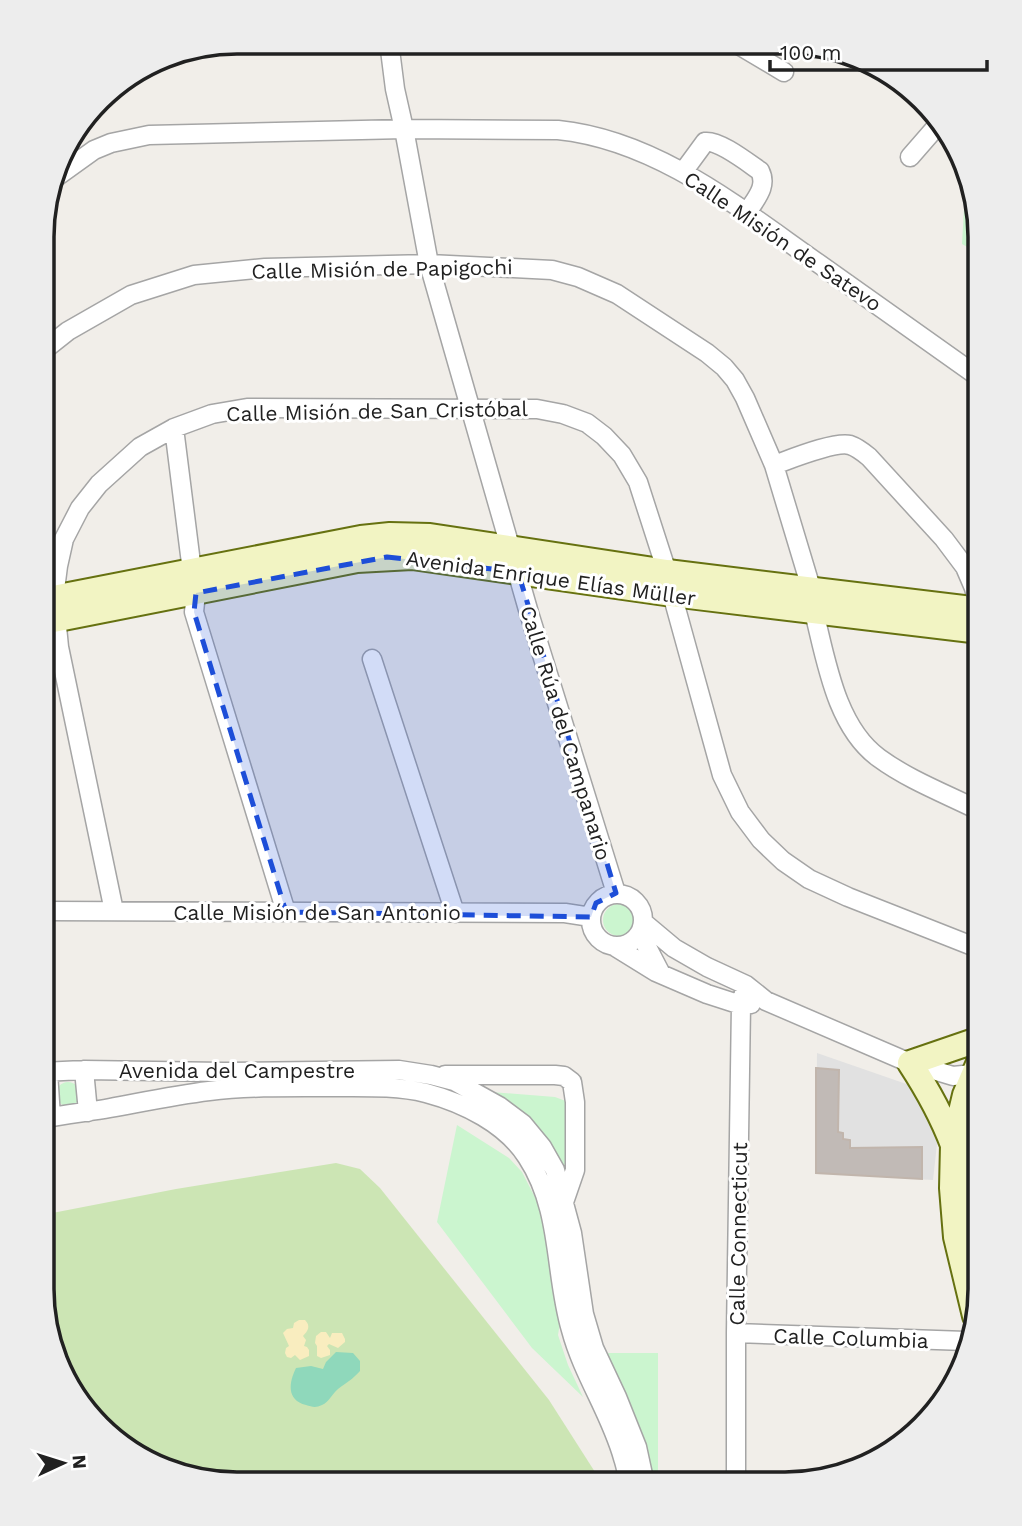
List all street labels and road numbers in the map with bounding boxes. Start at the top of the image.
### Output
street label: Calle Misión de Satevo [680,166,886,316]
street label: Calle Misión de Papigochi [251,254,513,284]
street label: Calle Misión de San Cristóbal [226,396,529,426]
street label: Avenida Enrique Elías Müller [405,545,698,611]
street label: Calle Rúa del Campanario [515,603,617,863]
street label: Calle Misión de San Antonio [173,900,461,925]
street label: Avenida del Campestre [119,1058,355,1083]
street label: Calle Connecticut [724,1142,752,1326]
street label: Calle Columbia [773,1323,929,1353]

